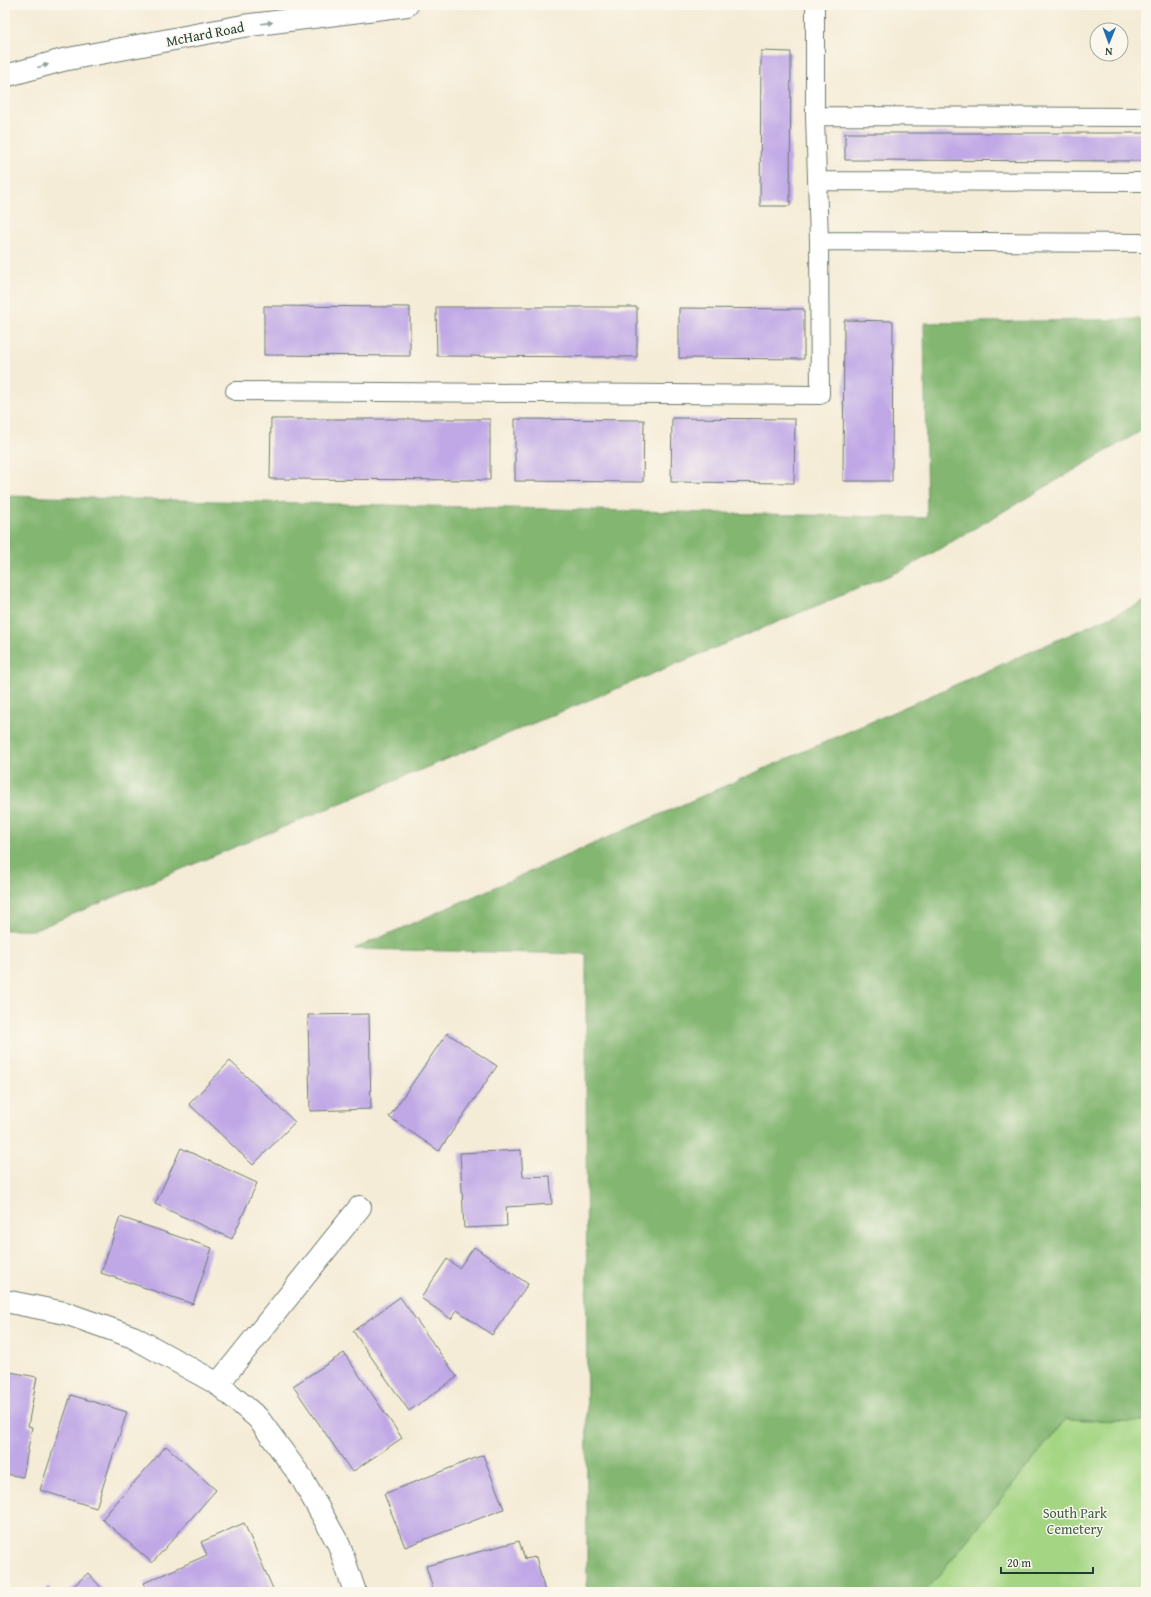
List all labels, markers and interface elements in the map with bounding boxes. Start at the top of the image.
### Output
street label: McHard Road [164,17,246,51]
one-way arrow [261,20,273,26]
north arrow [1089,22,1129,62]
text: N [1104,44,1113,60]
one-way arrow [37,63,49,69]
park label: South Park Cemetery [1043,1503,1108,1539]
scale bar [1001,1549,1093,1575]
text: 20 m [1007,1554,1031,1571]

